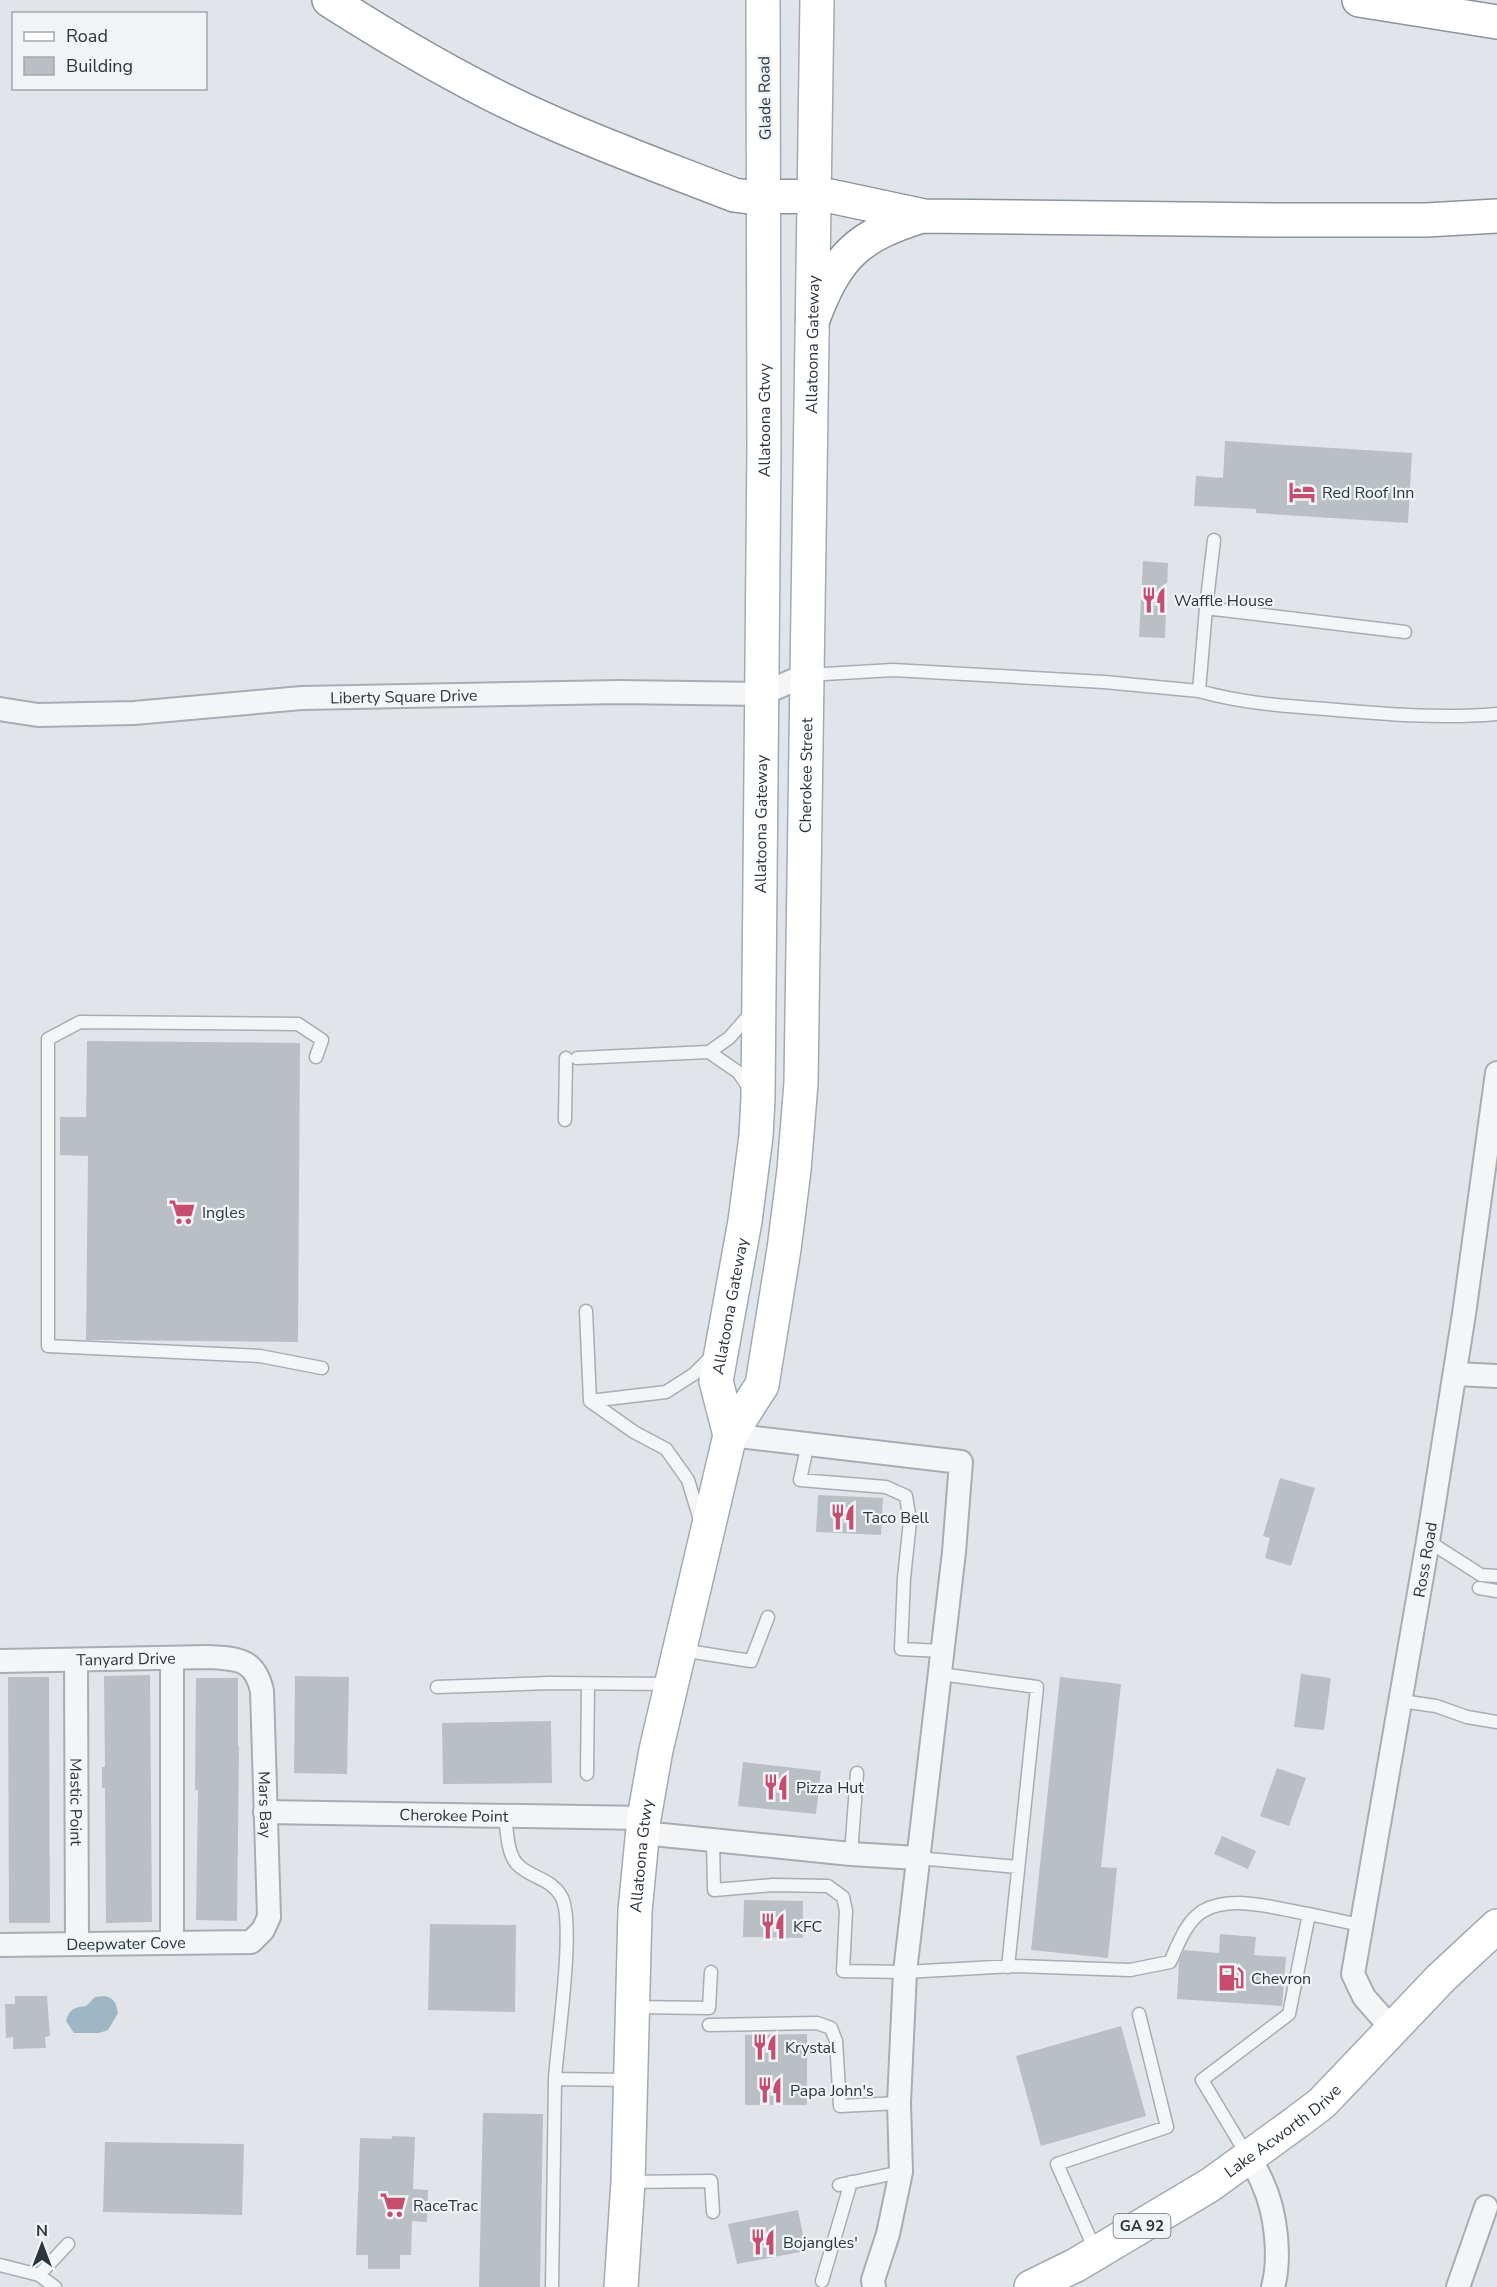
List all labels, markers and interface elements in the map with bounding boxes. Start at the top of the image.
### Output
legend [12,12,207,90]
text: Road [66,24,108,48]
text: Building [66,54,133,78]
street label: Glade Road [753,56,777,140]
street label: Allatoona Gateway [801,274,825,414]
street label: Allatoona Gtwy [754,362,776,477]
hotel icon: Red Roof Inn [1287,477,1317,507]
place label: Red Roof Inn [1322,482,1414,504]
restaurant icon: Waffle House [1139,585,1169,615]
place label: Waffle House [1174,590,1273,612]
street label: Liberty Square Drive [330,685,478,709]
street label: Cherokee Street [795,717,818,833]
street label: Allatoona Gateway [750,754,773,894]
supermarket icon: Ingles [167,1197,197,1227]
place label: Ingles [202,1202,245,1224]
street label: Allatoona Gateway [707,1235,754,1376]
restaurant icon: Taco Bell [828,1502,858,1532]
place label: Taco Bell [863,1507,929,1529]
street label: Ross Road [1408,1520,1443,1599]
street label: Tanyard Drive [76,1648,176,1672]
street label: Mastic Point [64,1758,87,1846]
street label: Mars Bay [252,1771,277,1839]
restaurant icon: Pizza Hut [761,1772,791,1802]
place label: Pizza Hut [796,1777,864,1799]
street label: Allatoona Gtwy [625,1797,659,1913]
street label: Cherokee Point [399,1804,509,1828]
restaurant icon: KFC [758,1911,788,1941]
place label: KFC [793,1916,823,1938]
street label: Deepwater Cove [66,1932,186,1956]
fuel station icon: Chevron [1216,1963,1246,1993]
place label: Chevron [1251,1968,1311,1990]
restaurant icon: Krystal [750,2032,780,2062]
place label: Krystal [785,2037,836,2059]
restaurant icon: Papa John's [755,2075,785,2105]
street label: Lake Acworth Drive [1220,2079,1347,2183]
place label: Papa John's [790,2080,874,2102]
supermarket icon: RaceTrac [378,2190,408,2220]
place label: RaceTrac [413,2195,478,2217]
road number: GA 92 [1114,2214,1170,2238]
north arrow [12,2215,72,2275]
text: N [36,2220,48,2242]
restaurant icon: Bojangles' [748,2227,778,2257]
place label: Bojangles' [783,2232,858,2254]

